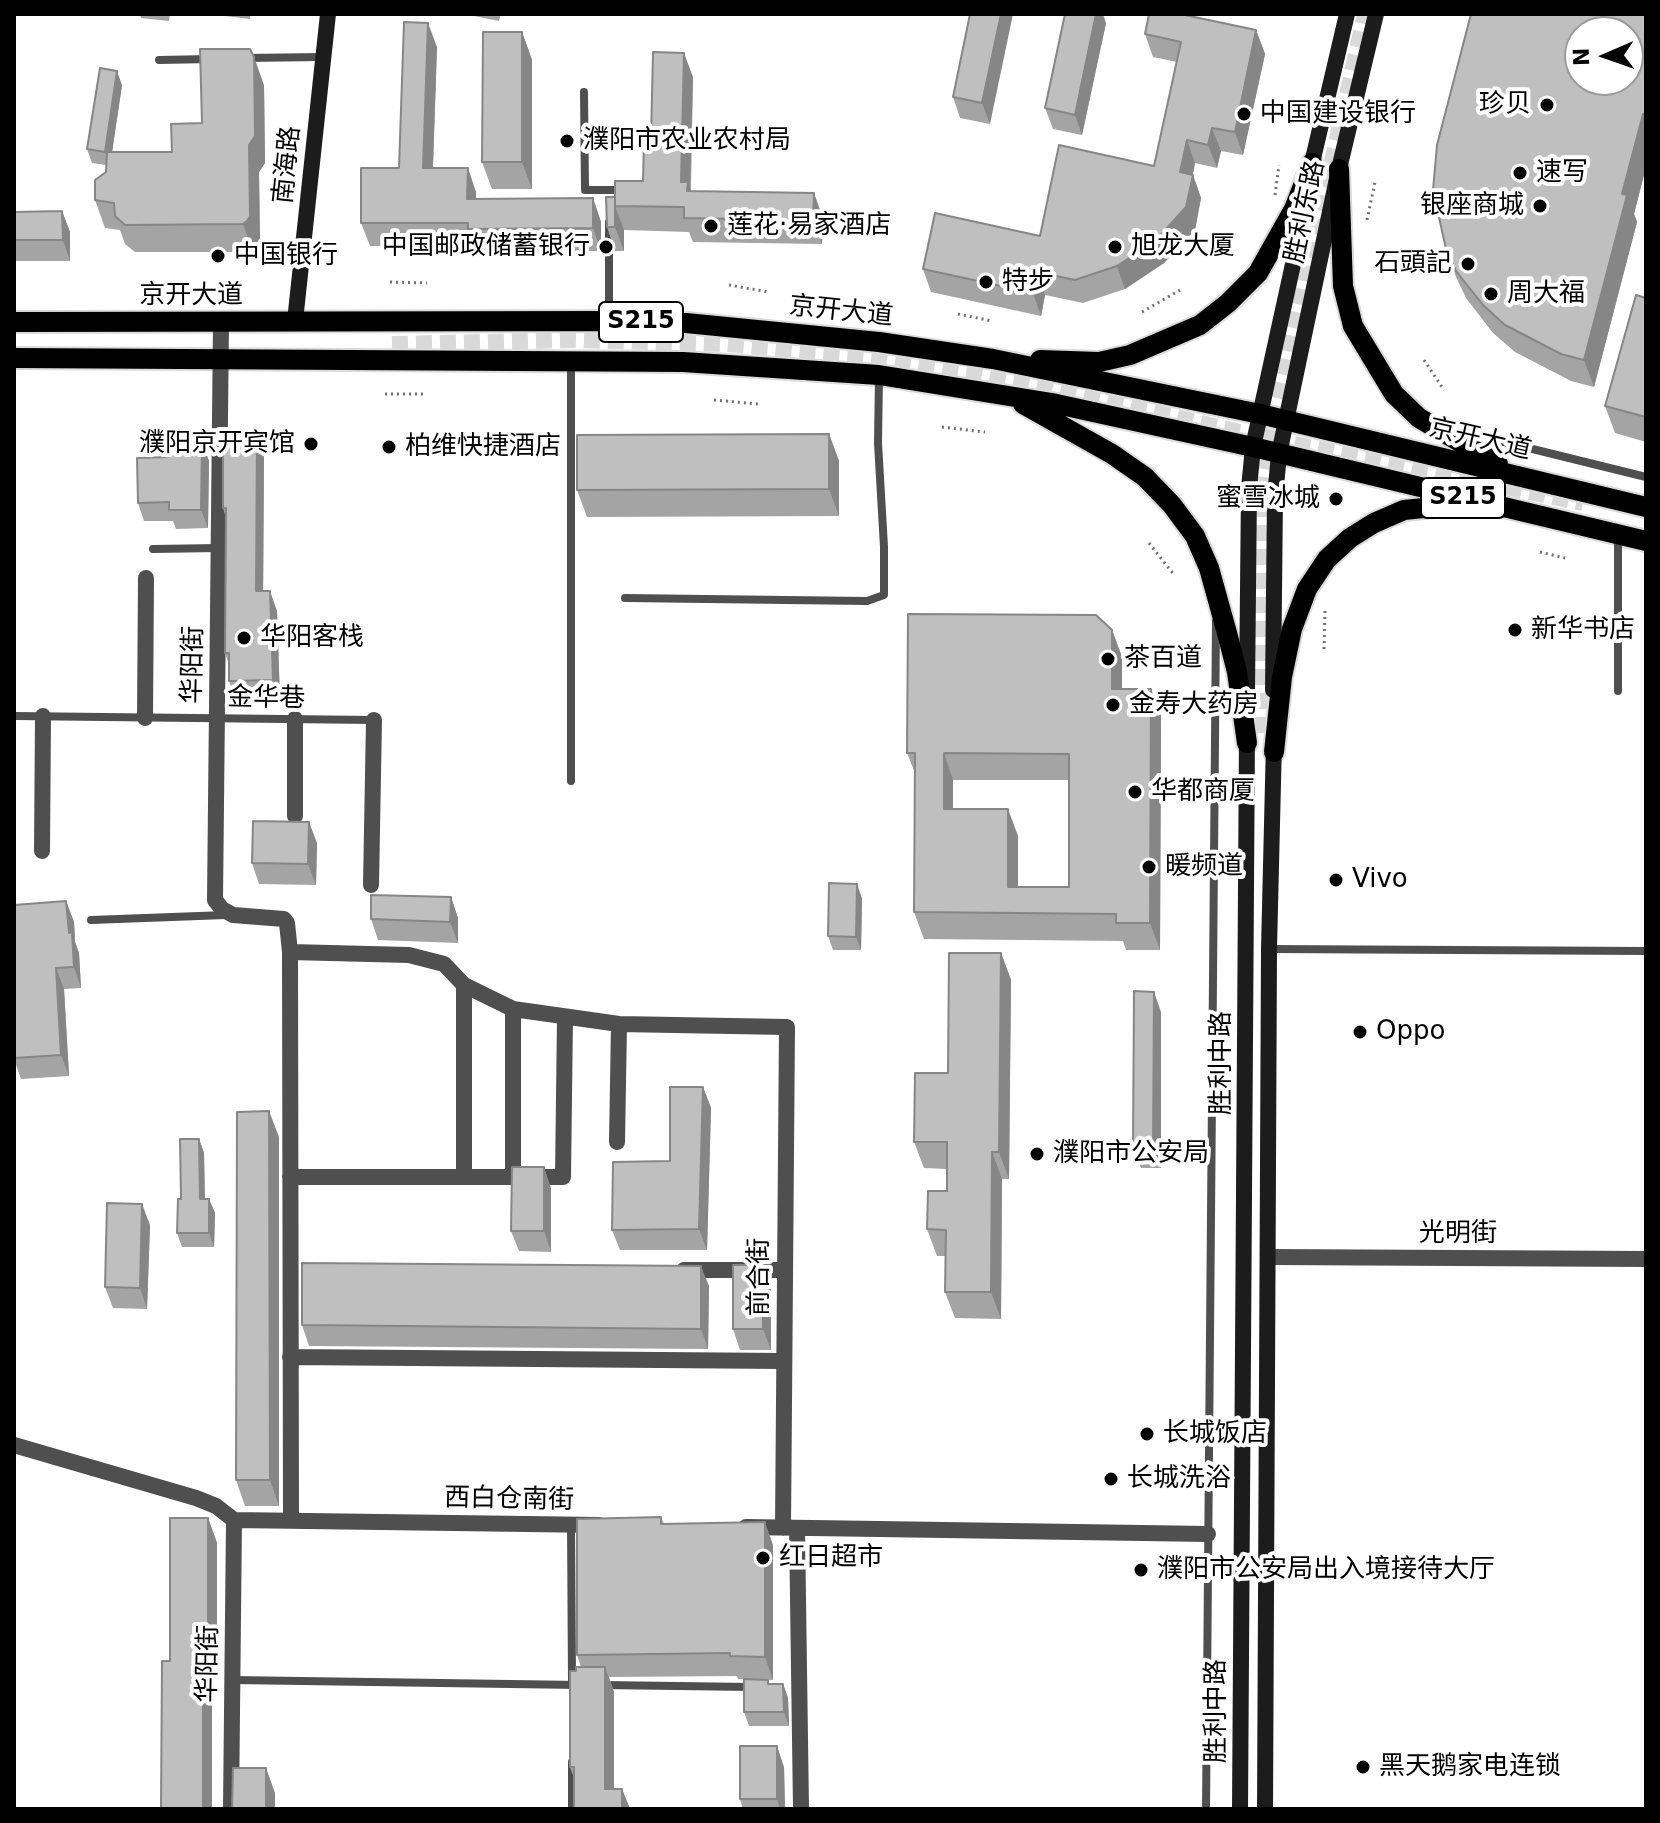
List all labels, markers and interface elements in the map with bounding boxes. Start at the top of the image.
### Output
north arrow [1564,16,1644,96]
text: N [1569,47,1594,66]
place label: 珍贝 [1479,89,1531,121]
marker: 珍贝 [1538,96,1556,114]
place label: 中国建设银行 [1260,98,1416,130]
marker: 中国建设银行 [1235,105,1253,123]
street label: 南海路 [268,125,308,205]
place label: 濮阳市农业农村局 [583,125,791,157]
marker: 濮阳市农业农村局 [558,132,576,150]
place label: 速写 [1536,157,1588,189]
street label: 胜利东路 [1280,158,1332,266]
marker: 速写 [1511,164,1529,182]
place label: 银座商城 [1420,190,1524,222]
marker: 银座商城 [1531,197,1549,215]
place label: 莲花·易家酒店 [727,210,891,242]
marker: 莲花·易家酒店 [702,217,720,235]
place label: 中国邮政储蓄银行 [382,231,590,263]
place label: 旭龙大厦 [1131,231,1235,263]
marker: 中国邮政储蓄银行 [597,238,615,256]
marker: 旭龙大厦 [1106,238,1124,256]
place label: 中国银行 [234,240,338,272]
marker: 中国银行 [209,247,227,265]
place label: 石頭記 [1374,248,1452,280]
marker: 石頭記 [1459,255,1477,273]
place label: 特步 [1002,266,1054,298]
marker: 特步 [977,273,995,291]
place label: 周大福 [1507,278,1585,310]
street label: 京开大道 [139,280,243,312]
marker: 周大福 [1482,285,1500,303]
street label: 京开大道 [788,291,894,333]
road number: S215 [599,302,683,342]
street label: 京开大道 [1426,413,1534,467]
place label: 濮阳京开宾馆 [139,428,295,460]
place label: 柏维快捷酒店 [405,431,561,463]
marker: 濮阳京开宾馆 [302,435,320,453]
marker: 柏维快捷酒店 [380,438,398,456]
road number: S215 [1421,478,1505,518]
place label: 蜜雪冰城 [1216,483,1320,515]
marker: 蜜雪冰城 [1327,490,1345,508]
place label: 新华书店 [1531,614,1635,646]
marker: 新华书店 [1506,621,1524,639]
place label: 华阳客栈 [260,622,364,654]
street label: 华阳街 [178,626,210,704]
marker: 华阳客栈 [235,629,253,647]
place label: 茶百道 [1124,643,1202,675]
marker: 茶百道 [1099,650,1117,668]
street label: 金华巷 [227,683,305,715]
place label: 金寿大药房 [1129,689,1259,721]
marker: 金寿大药房 [1104,696,1122,714]
place label: 华都商厦 [1151,776,1255,808]
marker: 华都商厦 [1126,783,1144,801]
place label: 暖频道 [1165,851,1243,883]
marker: 暖频道 [1140,858,1158,876]
place label: Vivo [1352,864,1408,896]
marker: Vivo [1327,871,1345,889]
street label: 胜利中路 [1206,1011,1238,1115]
place label: Oppo [1376,1016,1445,1048]
marker: Oppo [1351,1023,1369,1041]
place label: 濮阳市公安局 [1053,1138,1209,1170]
marker: 濮阳市公安局 [1028,1145,1046,1163]
street label: 光明街 [1419,1218,1497,1250]
street label: 前合街 [744,1238,776,1316]
place label: 长城饭店 [1163,1418,1267,1450]
marker: 长城饭店 [1138,1425,1156,1443]
place label: 长城洗浴 [1127,1463,1231,1495]
marker: 长城洗浴 [1102,1470,1120,1488]
street label: 西白仓南街 [444,1483,574,1517]
place label: 红日超市 [779,1542,883,1574]
marker: 红日超市 [754,1549,772,1567]
place label: 濮阳市公安局出入境接待大厅 [1157,1554,1495,1586]
marker: 濮阳市公安局出入境接待大厅 [1132,1561,1150,1579]
street label: 华阳街 [193,1625,225,1703]
street label: 胜利中路 [1201,1659,1233,1763]
place label: 黑天鹅家电连锁 [1379,1751,1561,1783]
marker: 黑天鹅家电连锁 [1354,1758,1372,1776]

